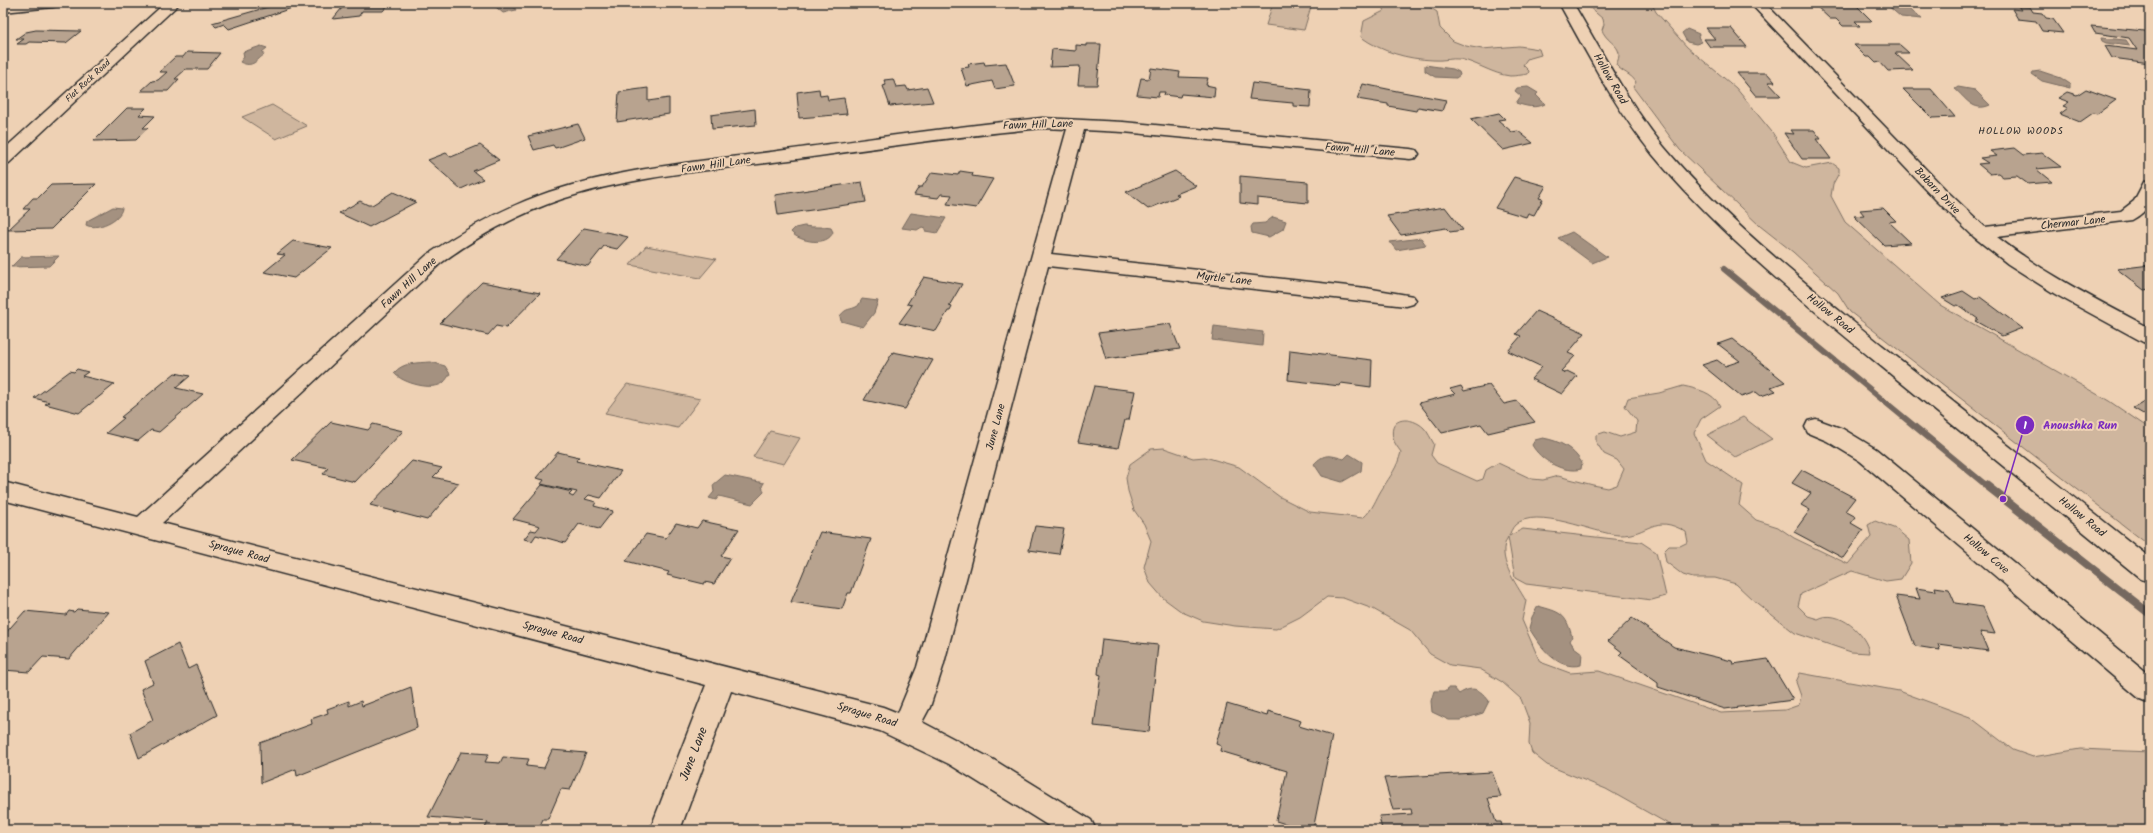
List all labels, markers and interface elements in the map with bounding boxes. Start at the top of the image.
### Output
street label: Hollow Road [1588,50,1632,108]
street label: Flat Rock Road [62,56,114,106]
street label: Fawn Hill Lane [1003,115,1074,135]
district label: HOLLOW WOODS [1978,123,2064,139]
street label: Fawn Hill Lane [1324,138,1396,162]
street label: Fawn Hill Lane [680,151,752,179]
street label: Bobarn Drive [1910,163,1964,219]
street label: Chermar Lane [2040,211,2106,235]
street label: Fawn Hill Lane [377,253,441,313]
street label: Myrtle Lane [1195,267,1253,291]
street label: Hollow Road [1802,289,1858,339]
street label: June Lane [981,402,1011,452]
callout: Anoushka Run [2015,413,2125,437]
text: 1 [2023,416,2027,435]
text: Anoushka Run [2043,416,2117,435]
street label: Hollow Road [2054,492,2110,542]
street label: Hollow Cove [1959,529,2013,579]
street label: Sprague Road [207,535,272,569]
street label: Sprague Road [521,616,586,650]
street label: Sprague Road [835,697,900,733]
street label: June Lane [674,724,714,784]

